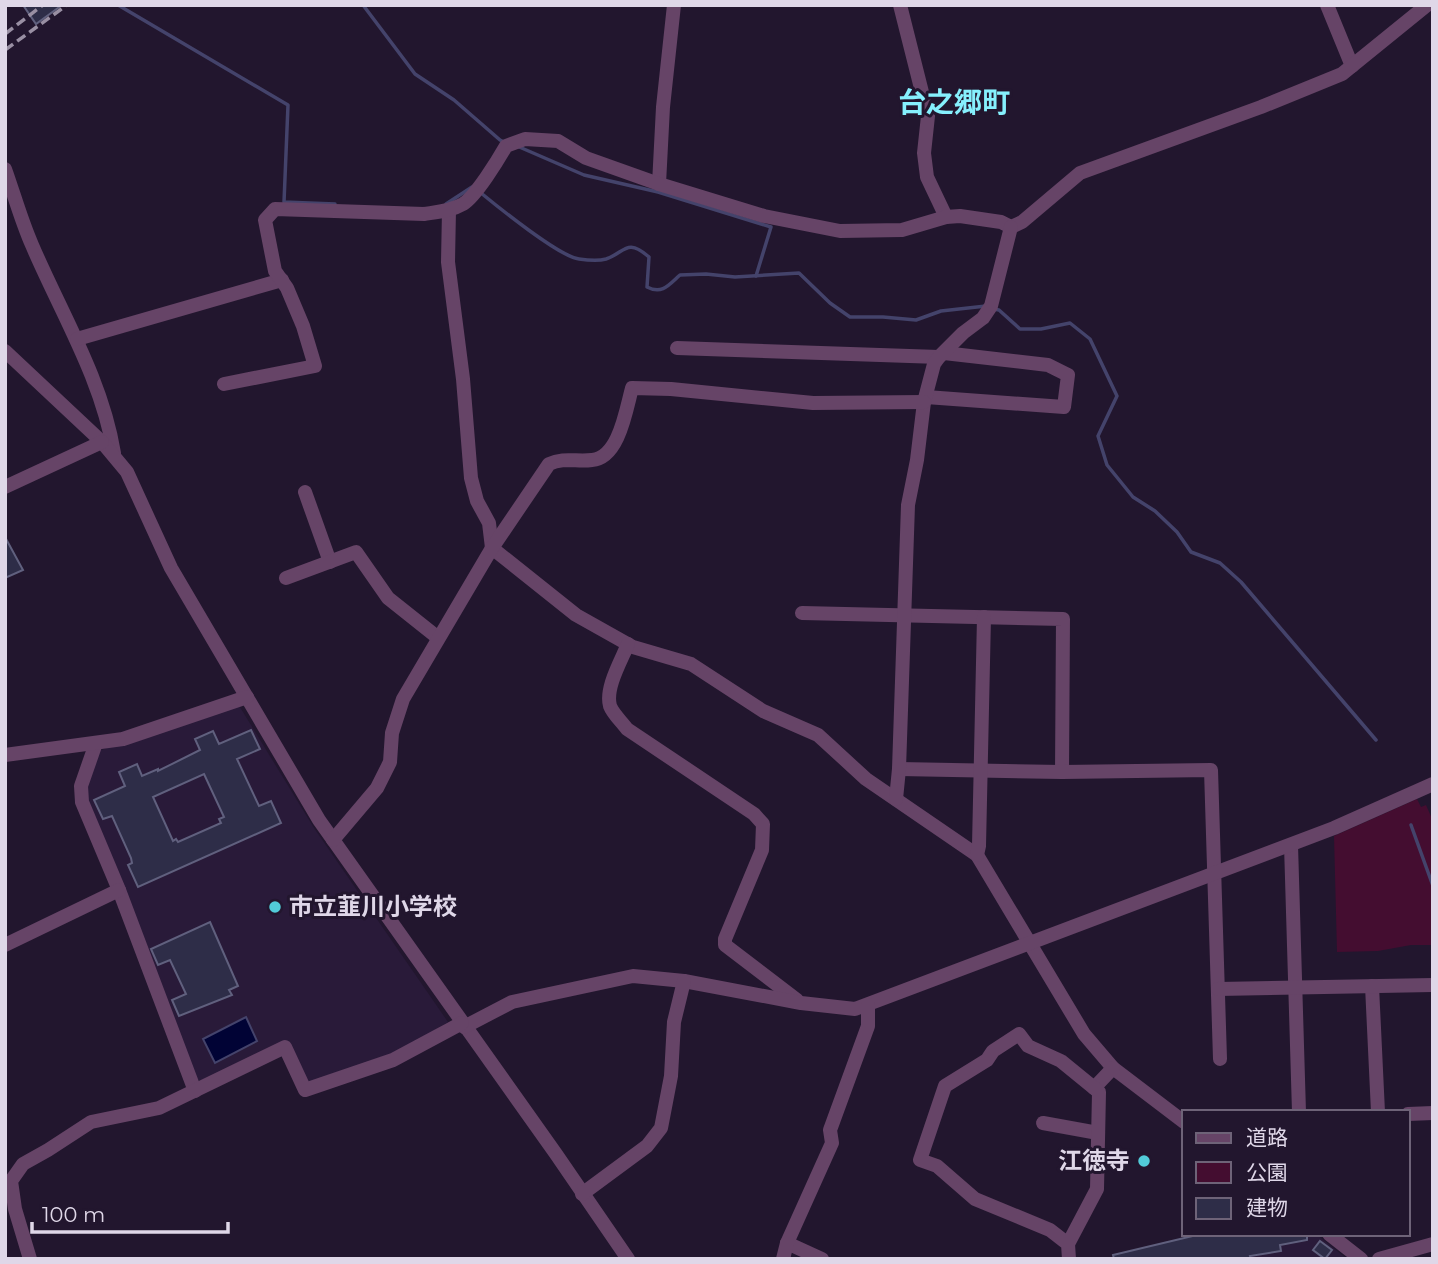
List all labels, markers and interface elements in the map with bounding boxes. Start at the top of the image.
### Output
district label: 台之郷町 [898,85,1010,119]
place label: 市立韮川小学校 [289,892,457,921]
marker: 市立韮川小学校 [267,899,283,915]
legend [1182,1110,1410,1236]
text: 道路 [1246,1125,1288,1150]
place label: 江徳寺 [1058,1146,1130,1175]
marker: 江徳寺 [1136,1153,1152,1169]
text: 公園 [1246,1160,1288,1185]
scale bar [32,1190,228,1234]
text: 建物 [1246,1195,1288,1220]
text: 100 m [42,1202,105,1227]

